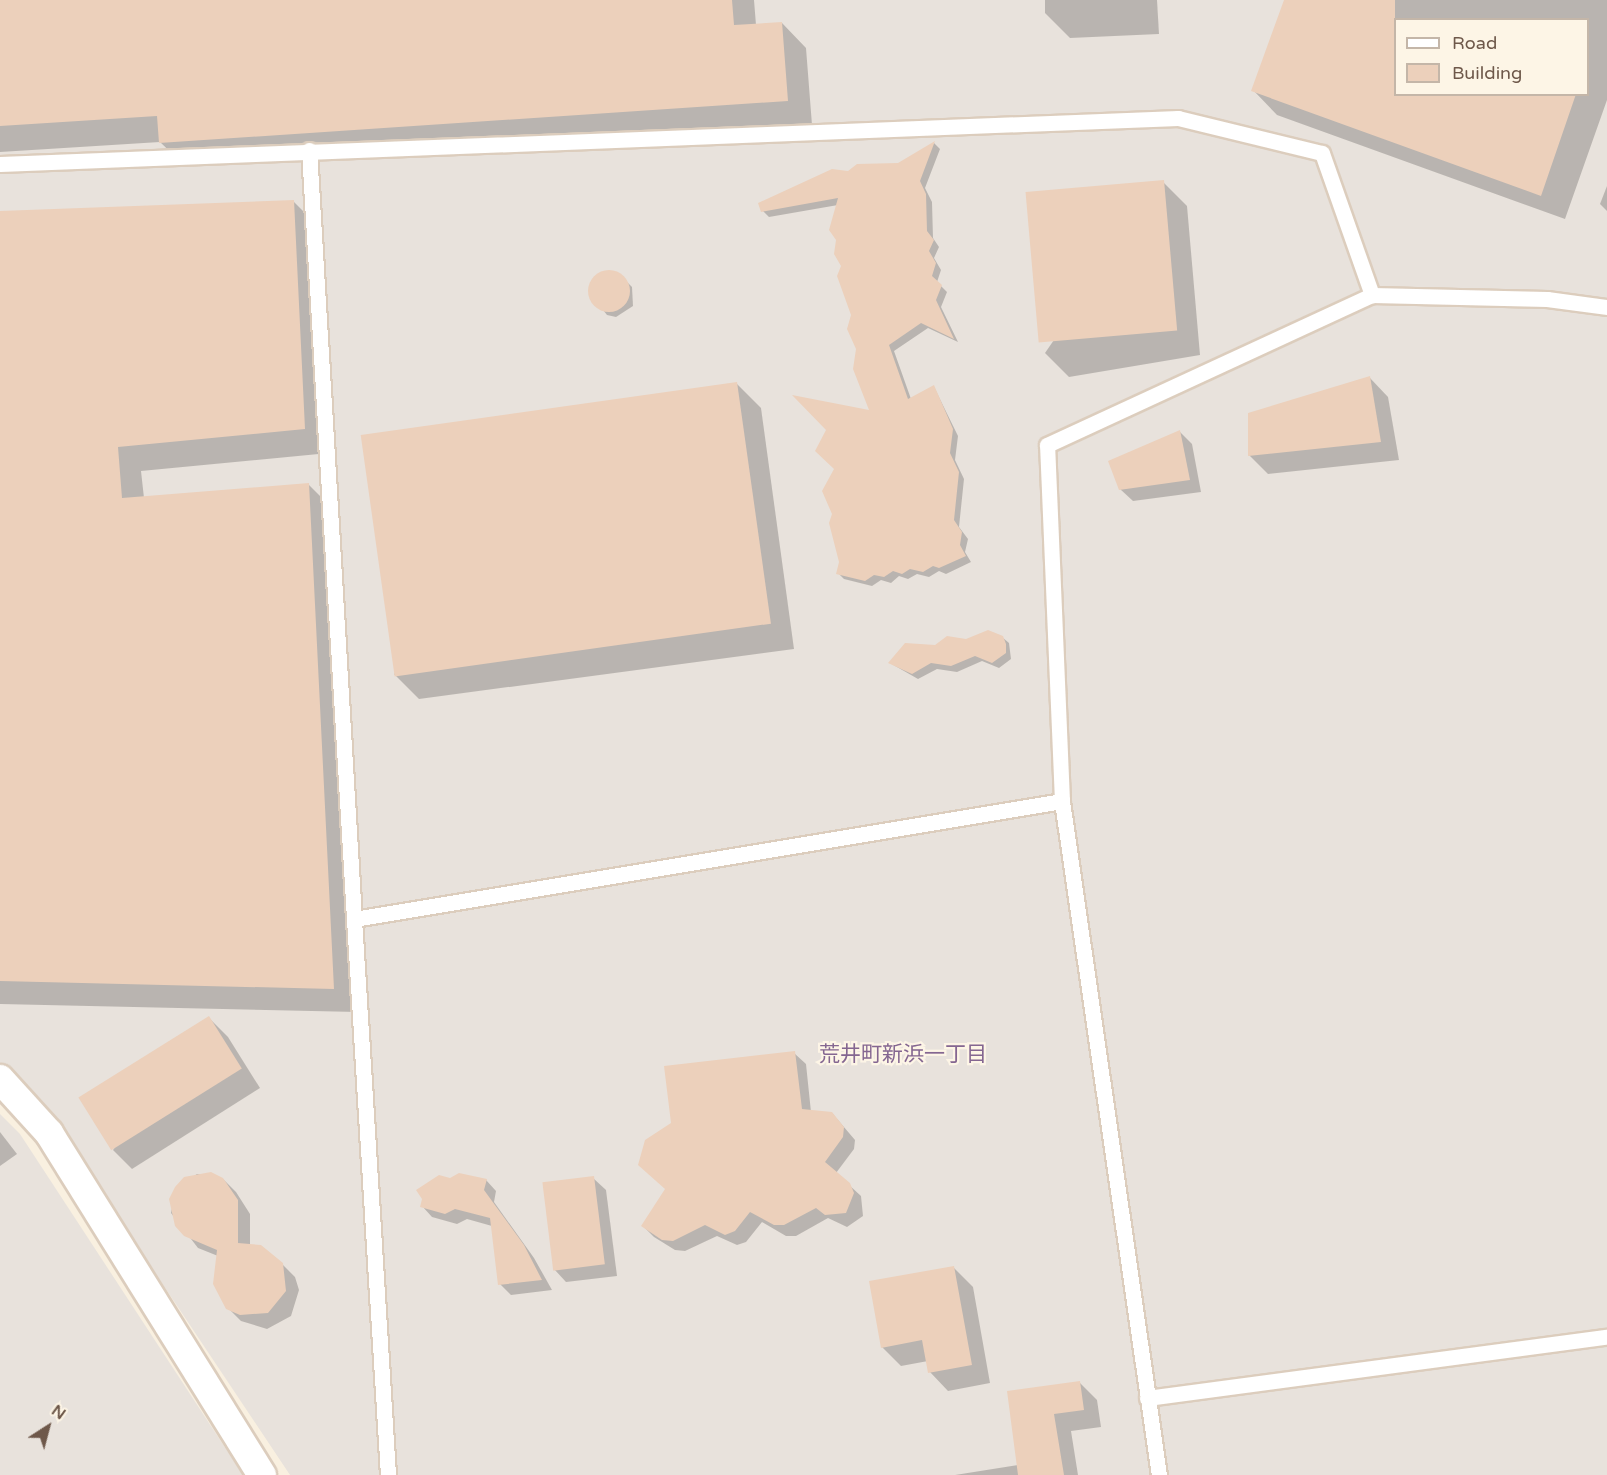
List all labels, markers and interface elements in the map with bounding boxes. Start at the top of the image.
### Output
legend [1394,18,1589,96]
text: Road [1452,32,1497,54]
text: Building [1452,62,1522,84]
district label: 荒井町新浜一丁目 [819,1042,987,1068]
north arrow [18,1397,78,1457]
text: N [47,1401,70,1424]

